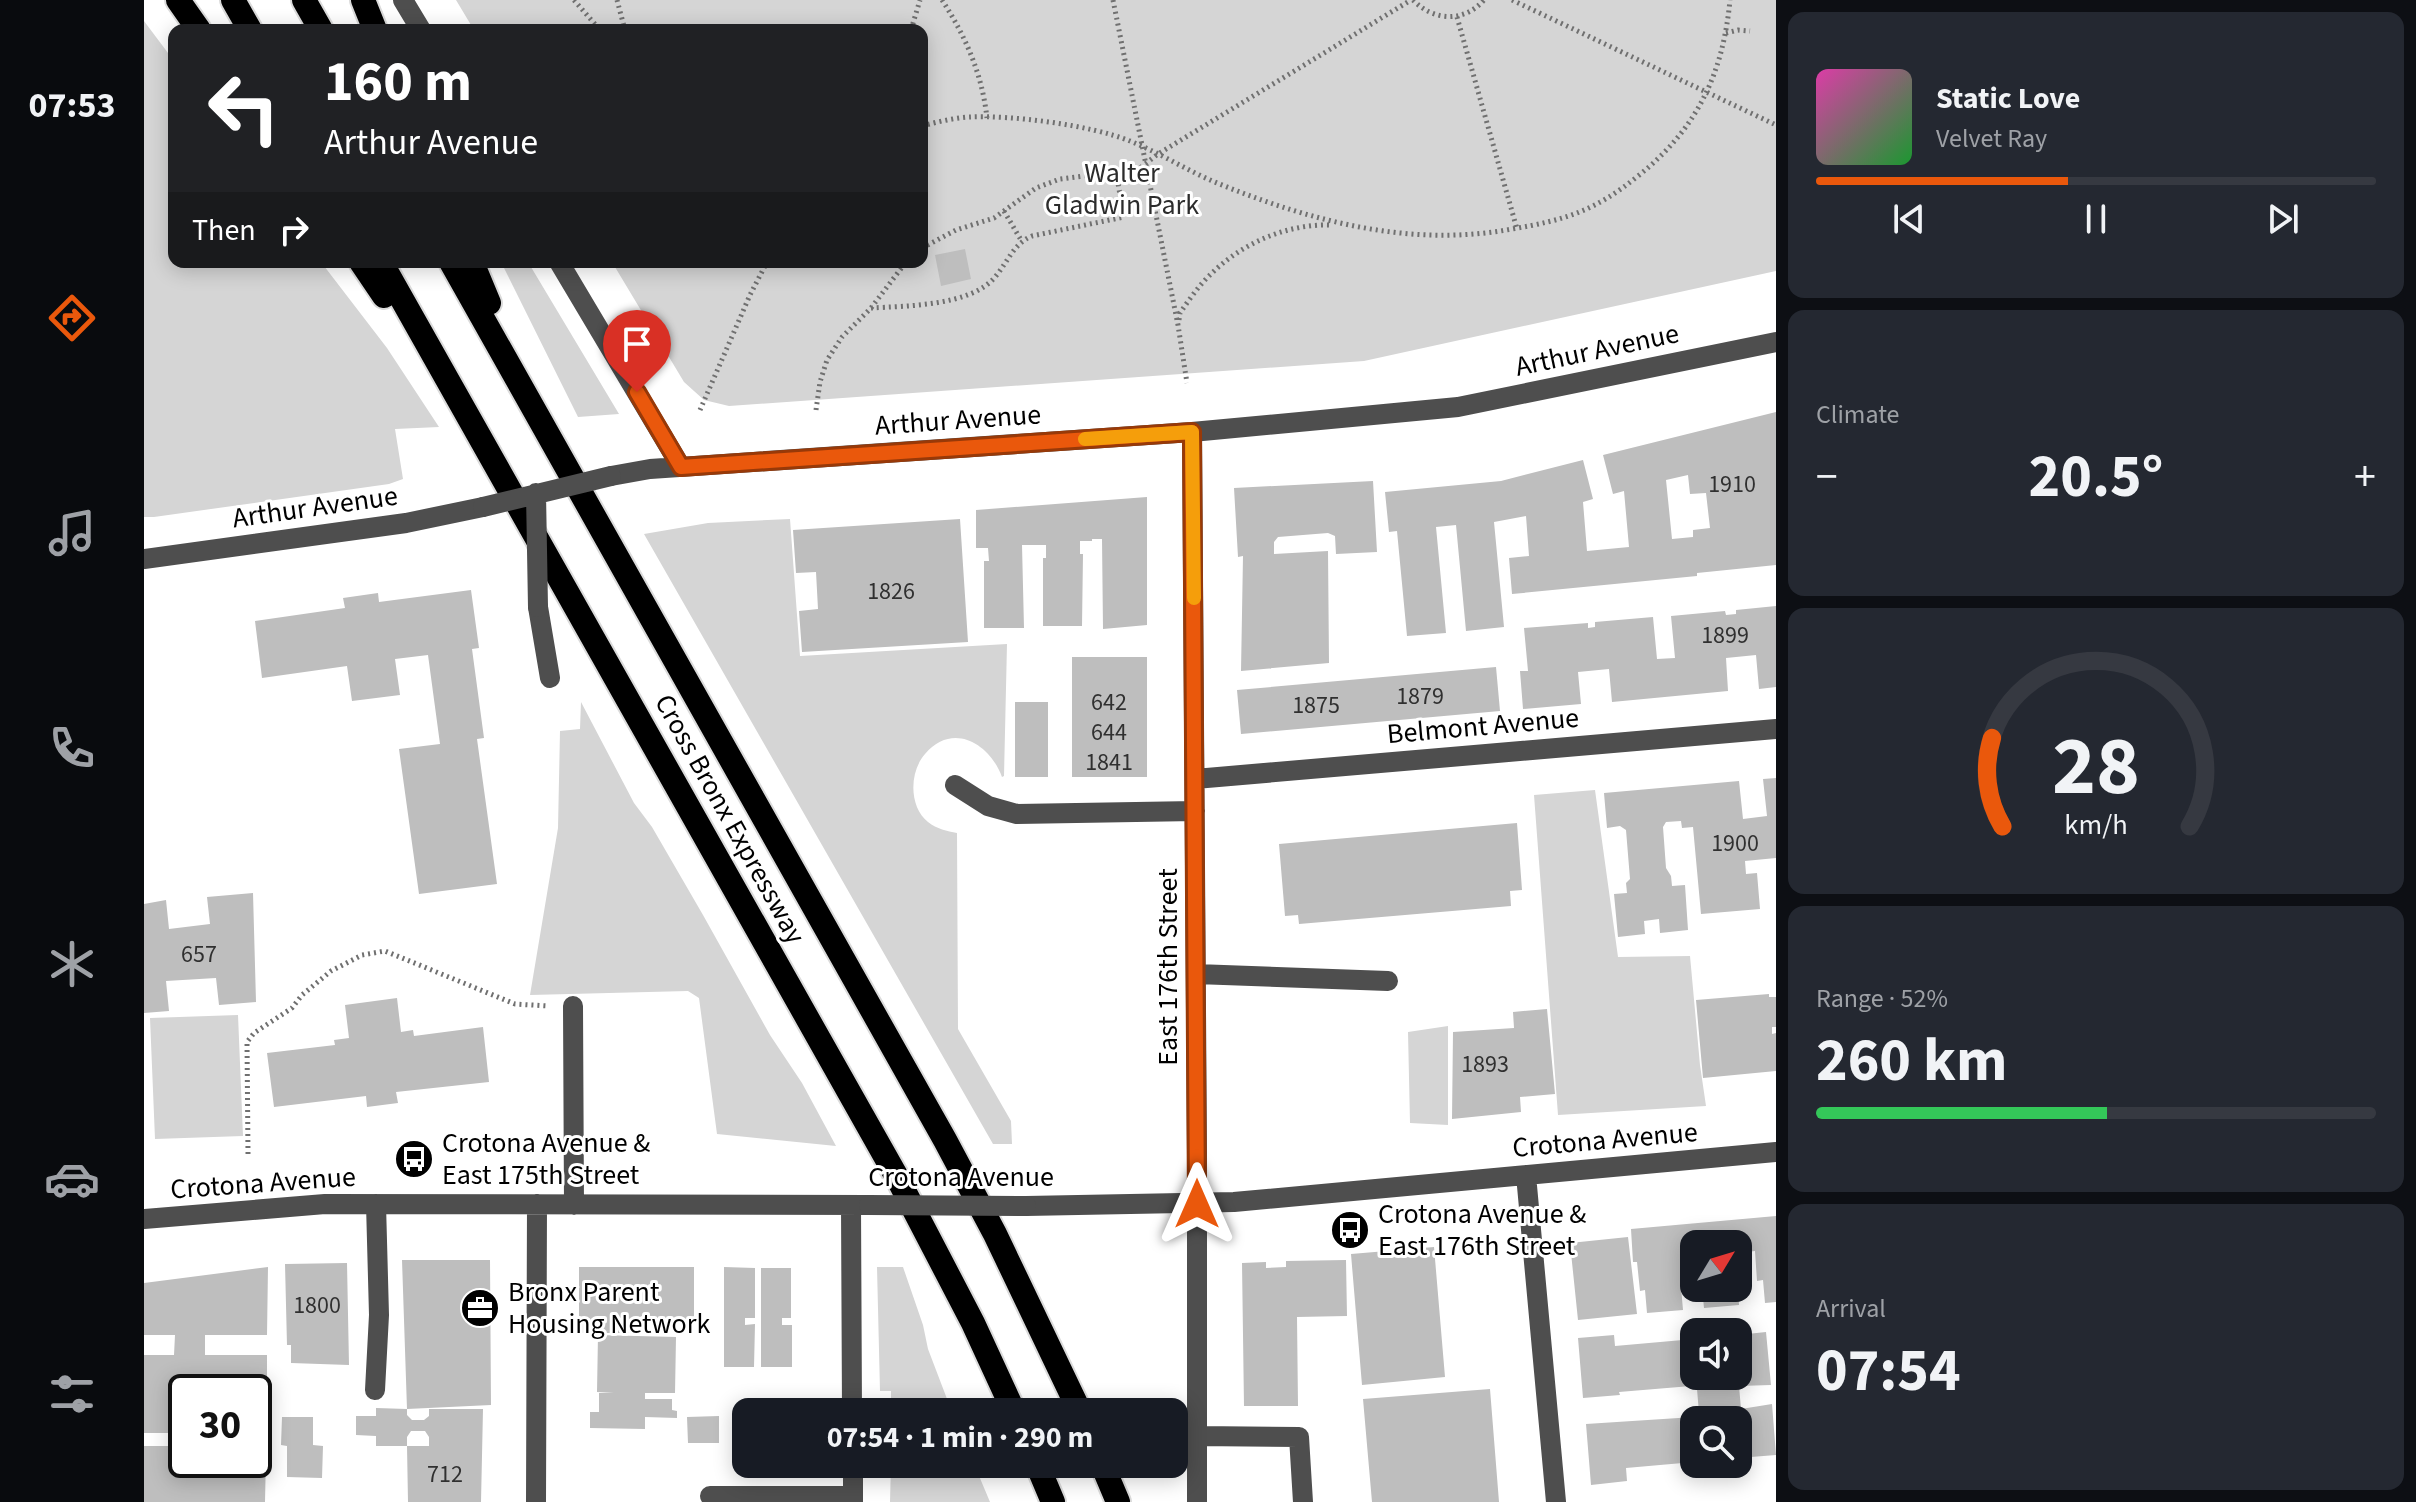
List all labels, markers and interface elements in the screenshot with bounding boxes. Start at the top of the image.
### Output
text: 160 m [324,43,472,122]
icon: left [192,56,296,160]
text: Static Love [1936,77,2080,120]
text: 07:53 [29,80,115,131]
text: Arthur Avenue [324,117,538,168]
text: Velvet Ray [1936,120,2047,157]
park label: Walter Gladwin Park [1045,153,1199,225]
icon: previous [1887,197,1931,241]
icon: pause [2074,197,2118,241]
icon: next [2261,197,2305,241]
icon: right [272,208,316,252]
text: Then [192,209,256,252]
icon: directions [44,290,100,346]
pin [603,310,671,392]
street label: Arthur Avenue [1511,313,1683,387]
icon: arrive [615,322,659,366]
street label: Arthur Avenue [874,394,1042,446]
text: Climate [1816,396,1900,433]
text: 20.5° [2029,435,2163,520]
text: − [1816,446,1838,509]
text: + [2354,446,2376,509]
house number: 1910 [1708,467,1756,502]
street label: Arthur Avenue [230,476,400,538]
icon: music [44,505,100,561]
house number: 1826 [867,574,915,609]
house number: 1899 [1701,618,1749,653]
house number: 1879 [1396,679,1444,714]
house number: 642 [1091,685,1127,720]
street label: Cross Bronx Expressway [645,687,815,951]
house number: 1875 [1292,688,1340,723]
street label: Belmont Avenue [1385,698,1581,754]
text: 28 [2052,708,2140,826]
house number: 644 [1091,715,1127,750]
icon: phone [44,720,100,776]
house number: 1841 [1085,745,1133,780]
text: km/h [2064,805,2128,845]
house number: 1900 [1711,826,1759,861]
street label: East 176th Street [1148,868,1188,1066]
icon: climate [44,936,100,992]
house number: 657 [181,937,217,972]
text: Range · 52% [1816,980,1948,1017]
text: 260 km [1816,1019,2007,1104]
house number: 1893 [1461,1047,1509,1082]
street label: Crotona Avenue [1511,1112,1699,1168]
place label: Crotona Avenue & East 175th Street [442,1123,650,1195]
bus stop icon: Crotona Avenue & East 175th Street [393,1138,435,1180]
icon: car [44,1151,100,1207]
street label: Crotona Avenue [169,1157,357,1209]
street label: Crotona Avenue [868,1157,1054,1197]
position arrow [1155,1162,1239,1246]
place label: Crotona Avenue & East 176th Street [1378,1194,1586,1266]
bus stop icon: Crotona Avenue & East 176th Street [1329,1209,1371,1251]
north arrow [1680,1230,1752,1302]
map controls [1680,1230,1752,1478]
place label: Bronx Parent Housing Network [508,1272,710,1344]
office icon: Bronx Parent Housing Network [459,1287,501,1329]
house number: 1800 [293,1288,341,1323]
text: Arrival [1816,1290,1886,1327]
button: sound [1680,1318,1752,1390]
text: 07:54 [1816,1329,1961,1414]
icon: filters [44,1366,100,1422]
speed limit sign: 30 [168,1374,272,1478]
button: search [1680,1406,1752,1478]
text: 07:54 · 1 min · 290 m [827,1416,1093,1459]
house number: 712 [427,1457,463,1492]

